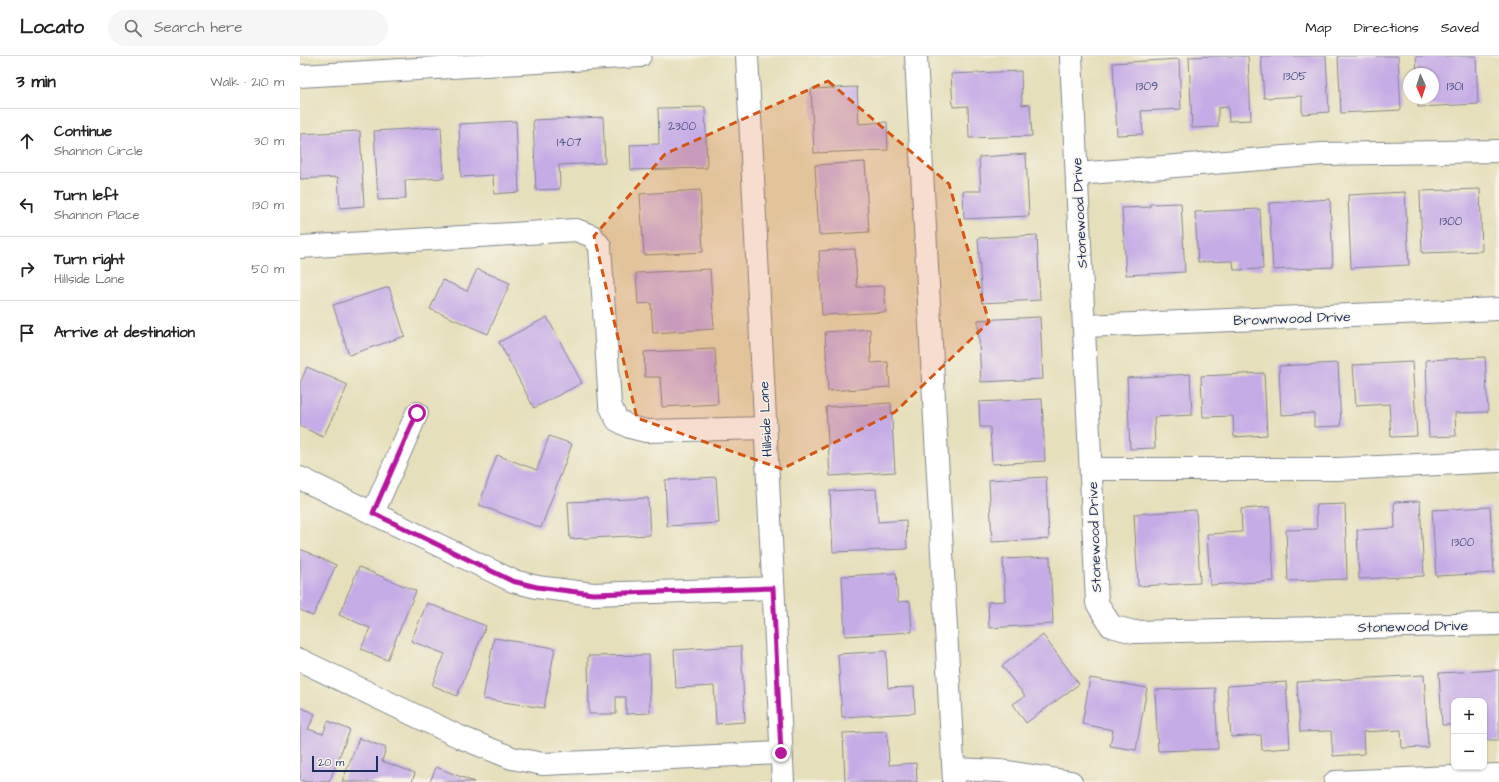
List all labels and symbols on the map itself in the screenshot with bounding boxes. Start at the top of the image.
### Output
house number: 1305 [1283,68,1307,85]
north arrow [1403,68,1439,104]
house number: 1309 [1136,78,1158,95]
house number: 1301 [1447,78,1464,95]
house number: 2300 [668,118,696,135]
house number: 1407 [557,134,582,151]
street label: Stonewood Drive [1067,157,1093,269]
house number: 1300 [1440,213,1463,230]
street label: Brownwood Drive [1233,307,1352,331]
street label: Hillside Lane [754,380,778,457]
route start [408,404,426,422]
street label: Stonewood Drive [1083,481,1107,593]
house number: 1300 [1452,534,1475,551]
street label: Stonewood Drive [1357,616,1469,638]
route end [772,744,790,762]
scale bar [312,754,378,773]

